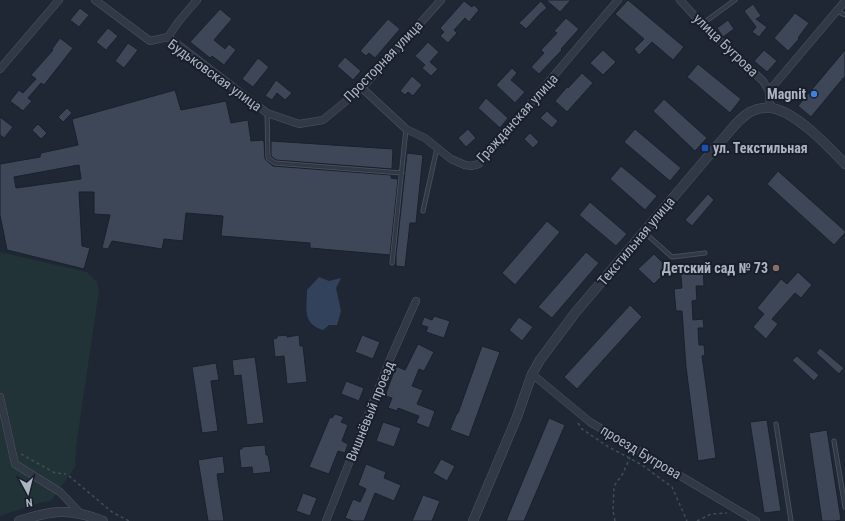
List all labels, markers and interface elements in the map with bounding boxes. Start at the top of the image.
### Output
street label: улица Бугрова [690,10,762,80]
street label: Просторная улица [340,17,426,105]
street label: Будьковская улица [165,36,265,114]
street label: Гражданская улица [473,71,561,165]
place label: Magnit [767,86,806,102]
marker: Magnit [809,89,819,99]
place label: ул. Текстильная [713,140,808,156]
marker: ул. Текстильная [700,143,710,153]
street label: Текстильная улица [594,193,678,289]
place label: Детский сад № 73 [662,260,768,276]
marker: Детский сад № 73 [771,263,781,273]
street label: Вишнёвый проезд [343,358,398,463]
street label: проезд Бугрова [598,422,684,482]
north arrow [8,473,48,513]
text: N [25,496,33,509]

